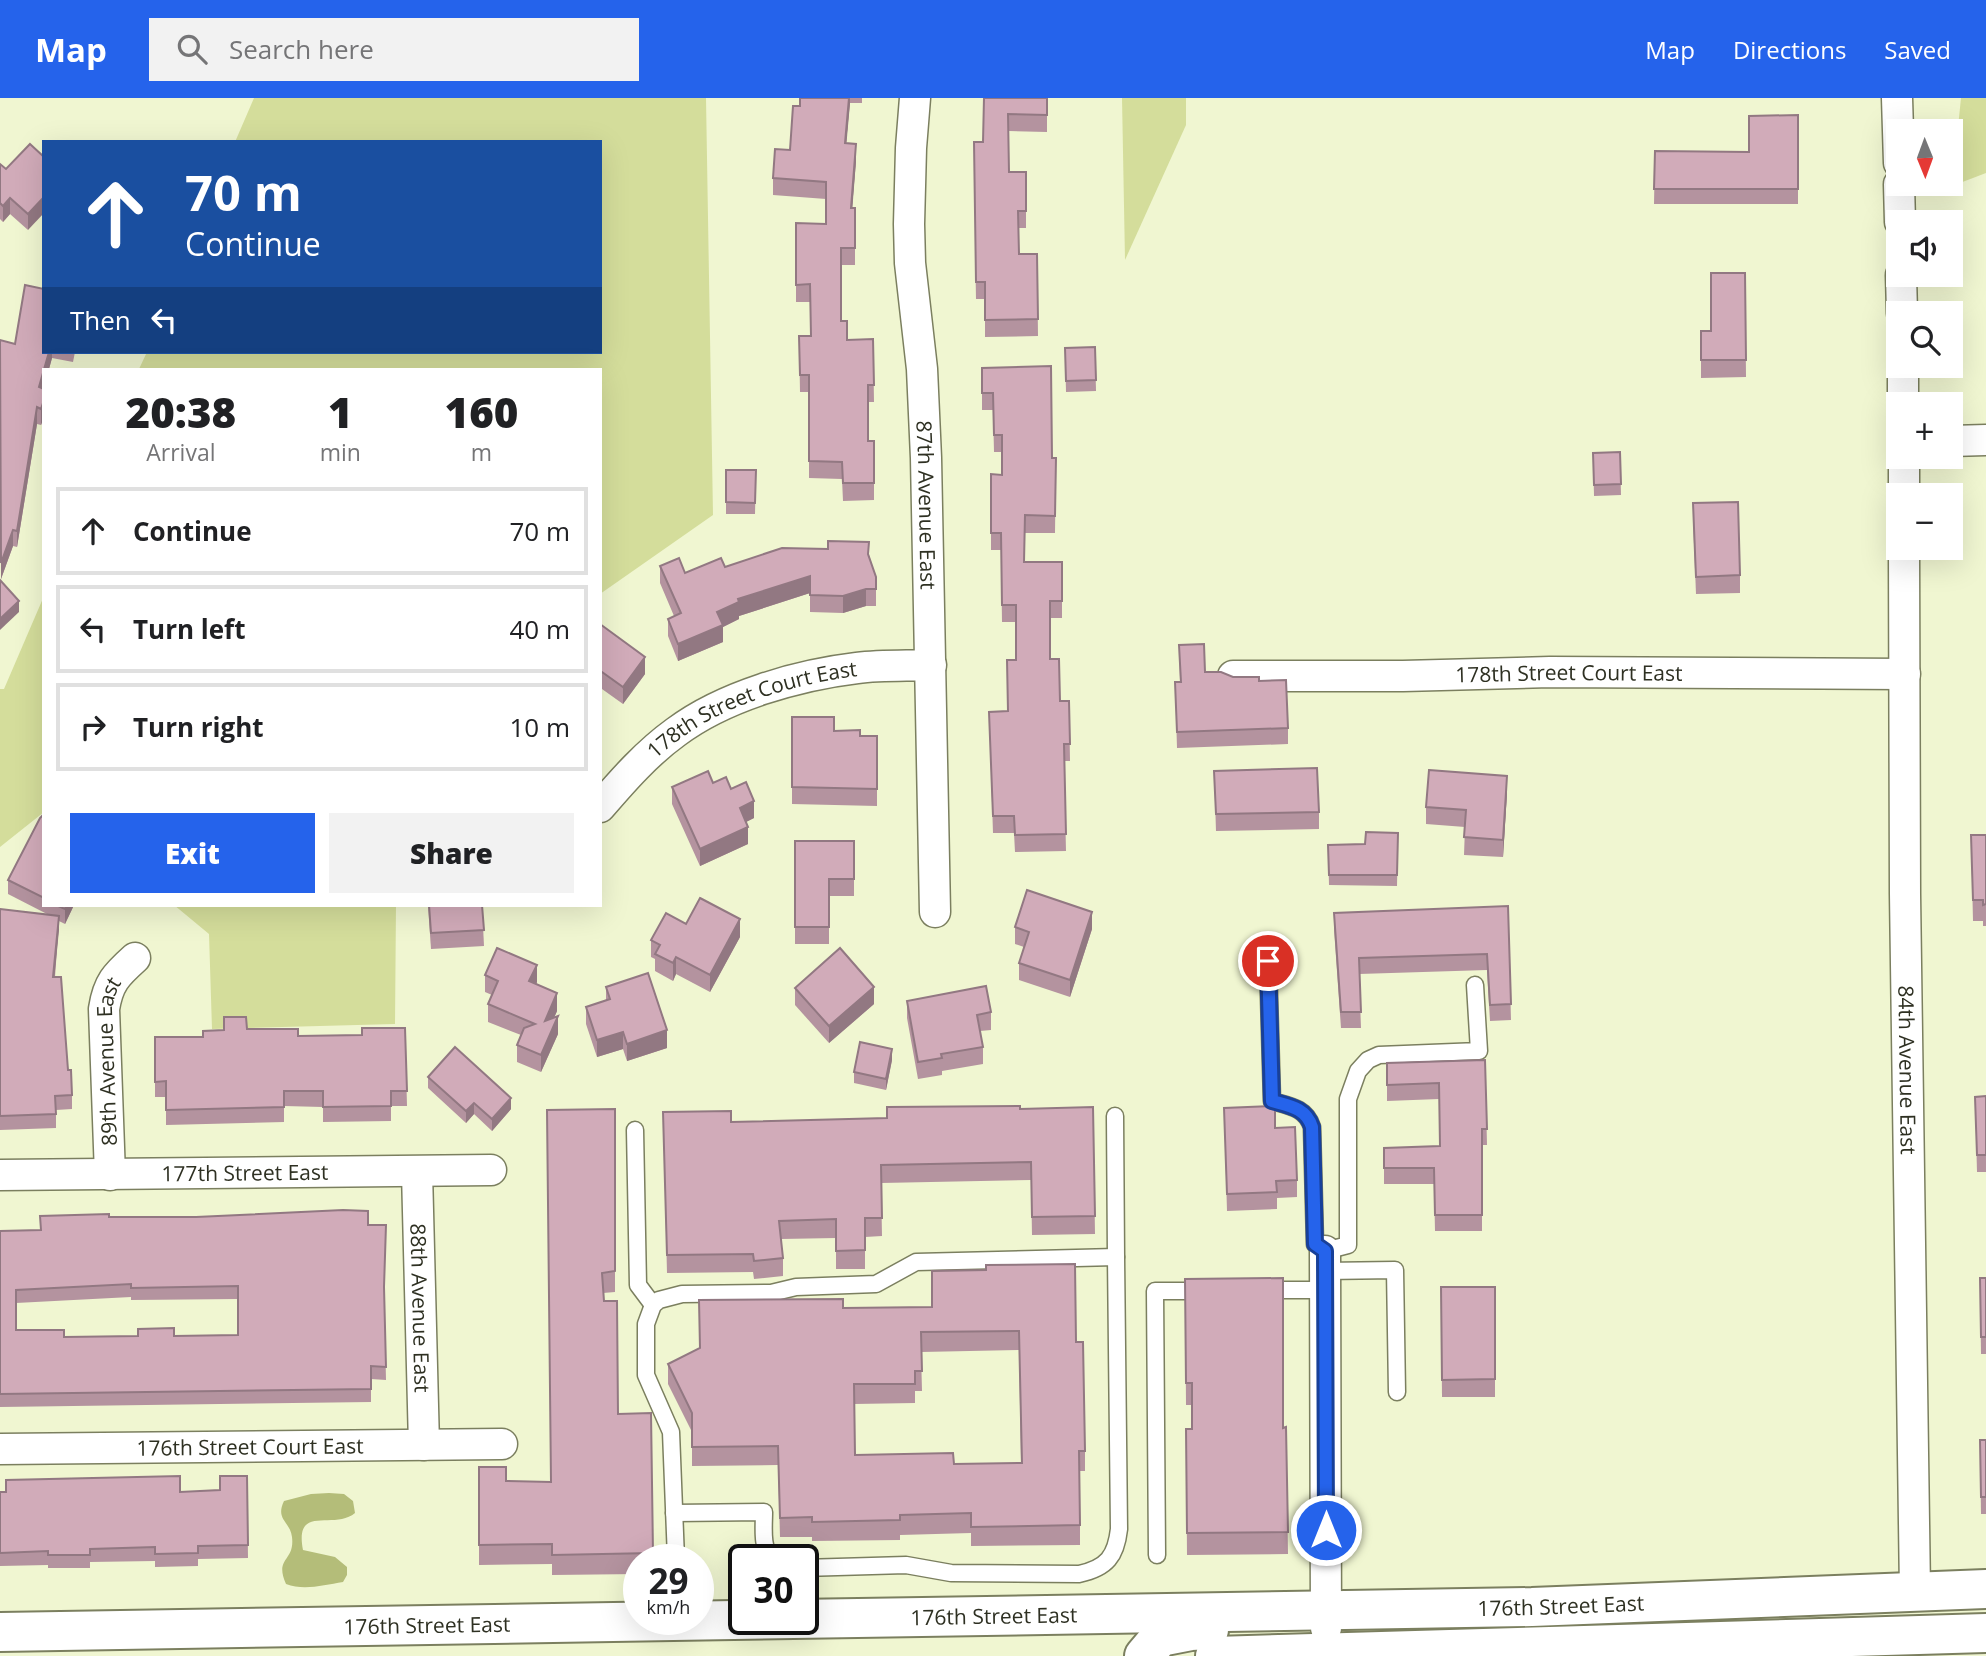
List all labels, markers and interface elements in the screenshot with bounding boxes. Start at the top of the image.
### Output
search box [149,18,639,81]
text: Map [35,27,107,72]
icon: search [173,30,211,68]
text: Search here [229,31,374,67]
text: Map [1645,33,1695,66]
text: Directions [1733,33,1846,66]
text: Saved [1884,33,1951,66]
north arrow [1886,119,1964,196]
map controls [1886,119,1963,560]
text: 70 m [185,159,302,225]
icon: ahead [70,168,161,259]
button: sound [1886,210,1963,287]
text: Continue [185,222,321,265]
icon: left [145,301,183,339]
button: search [1886,301,1963,378]
text: Then [70,302,131,338]
text: 20:38 [126,383,236,440]
text: 1 [328,383,353,440]
text: 160 [445,383,518,440]
button: + [1886,392,1963,469]
street label: 87th Avenue East [910,420,943,590]
text: Arrival [146,436,216,468]
text: min [320,436,361,468]
text: m [471,436,492,468]
button: − [1886,483,1963,560]
icon: ahead [74,512,112,550]
text: Continue [133,513,252,549]
text: 70 m [509,513,570,549]
icon: left [74,610,112,648]
text: Turn left [133,611,245,647]
text: 40 m [509,611,570,647]
street label: 178th Street Court East [641,654,859,764]
street label: 178th Street Court East [1455,658,1683,689]
icon: right [74,708,112,746]
text: Turn right [133,709,264,745]
text: 10 m [509,709,570,745]
button: Exit [70,813,315,893]
button: Share [329,813,574,893]
pin [1238,931,1298,991]
icon: arrive [1249,942,1287,980]
street label: 89th Avenue East [90,971,127,1146]
street label: 84th Avenue East [1892,985,1923,1155]
street label: 177th Street East [161,1158,329,1187]
street label: 88th Avenue East [404,1223,437,1393]
street label: 176th Street Court East [136,1431,364,1462]
position arrow [1289,1493,1363,1567]
speed limit sign: 30 [728,1544,819,1635]
text: 29 [648,1557,689,1604]
street label: 176th Street East [1477,1589,1645,1622]
text: km/h [647,1595,690,1619]
street label: 176th Street East [910,1600,1078,1631]
street label: 176th Street East [343,1610,511,1640]

